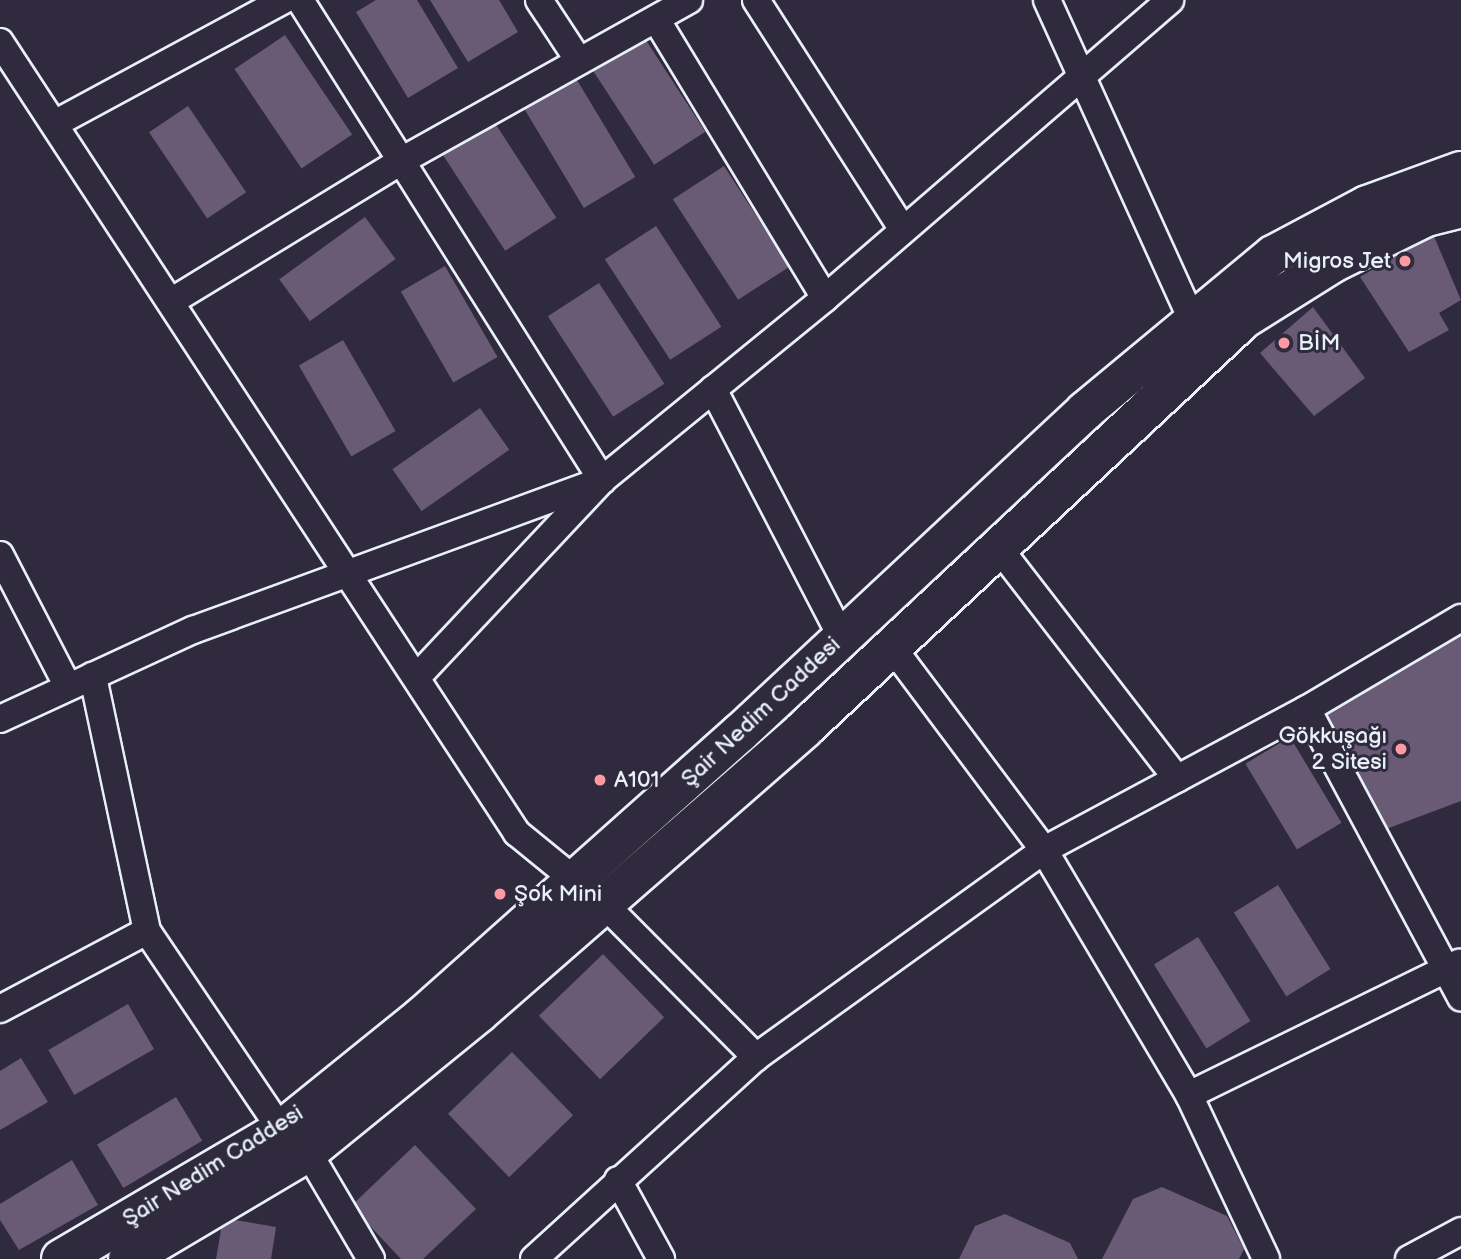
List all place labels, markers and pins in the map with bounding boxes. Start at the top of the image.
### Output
place label: Migros Jet [1282,247,1391,275]
marker: Migros Jet [1397,253,1413,269]
place label: BİM [1298,329,1340,357]
marker: BİM [1276,335,1292,351]
place label: Gökkuşağı 2 Sitesi [1278,722,1387,776]
marker: Gökkuşağı 2 Sitesi [1393,741,1409,757]
place label: A101 [614,766,659,794]
marker: A101 [592,772,608,788]
place label: Şok Mini [514,880,602,908]
marker: Şok Mini [492,886,508,902]

